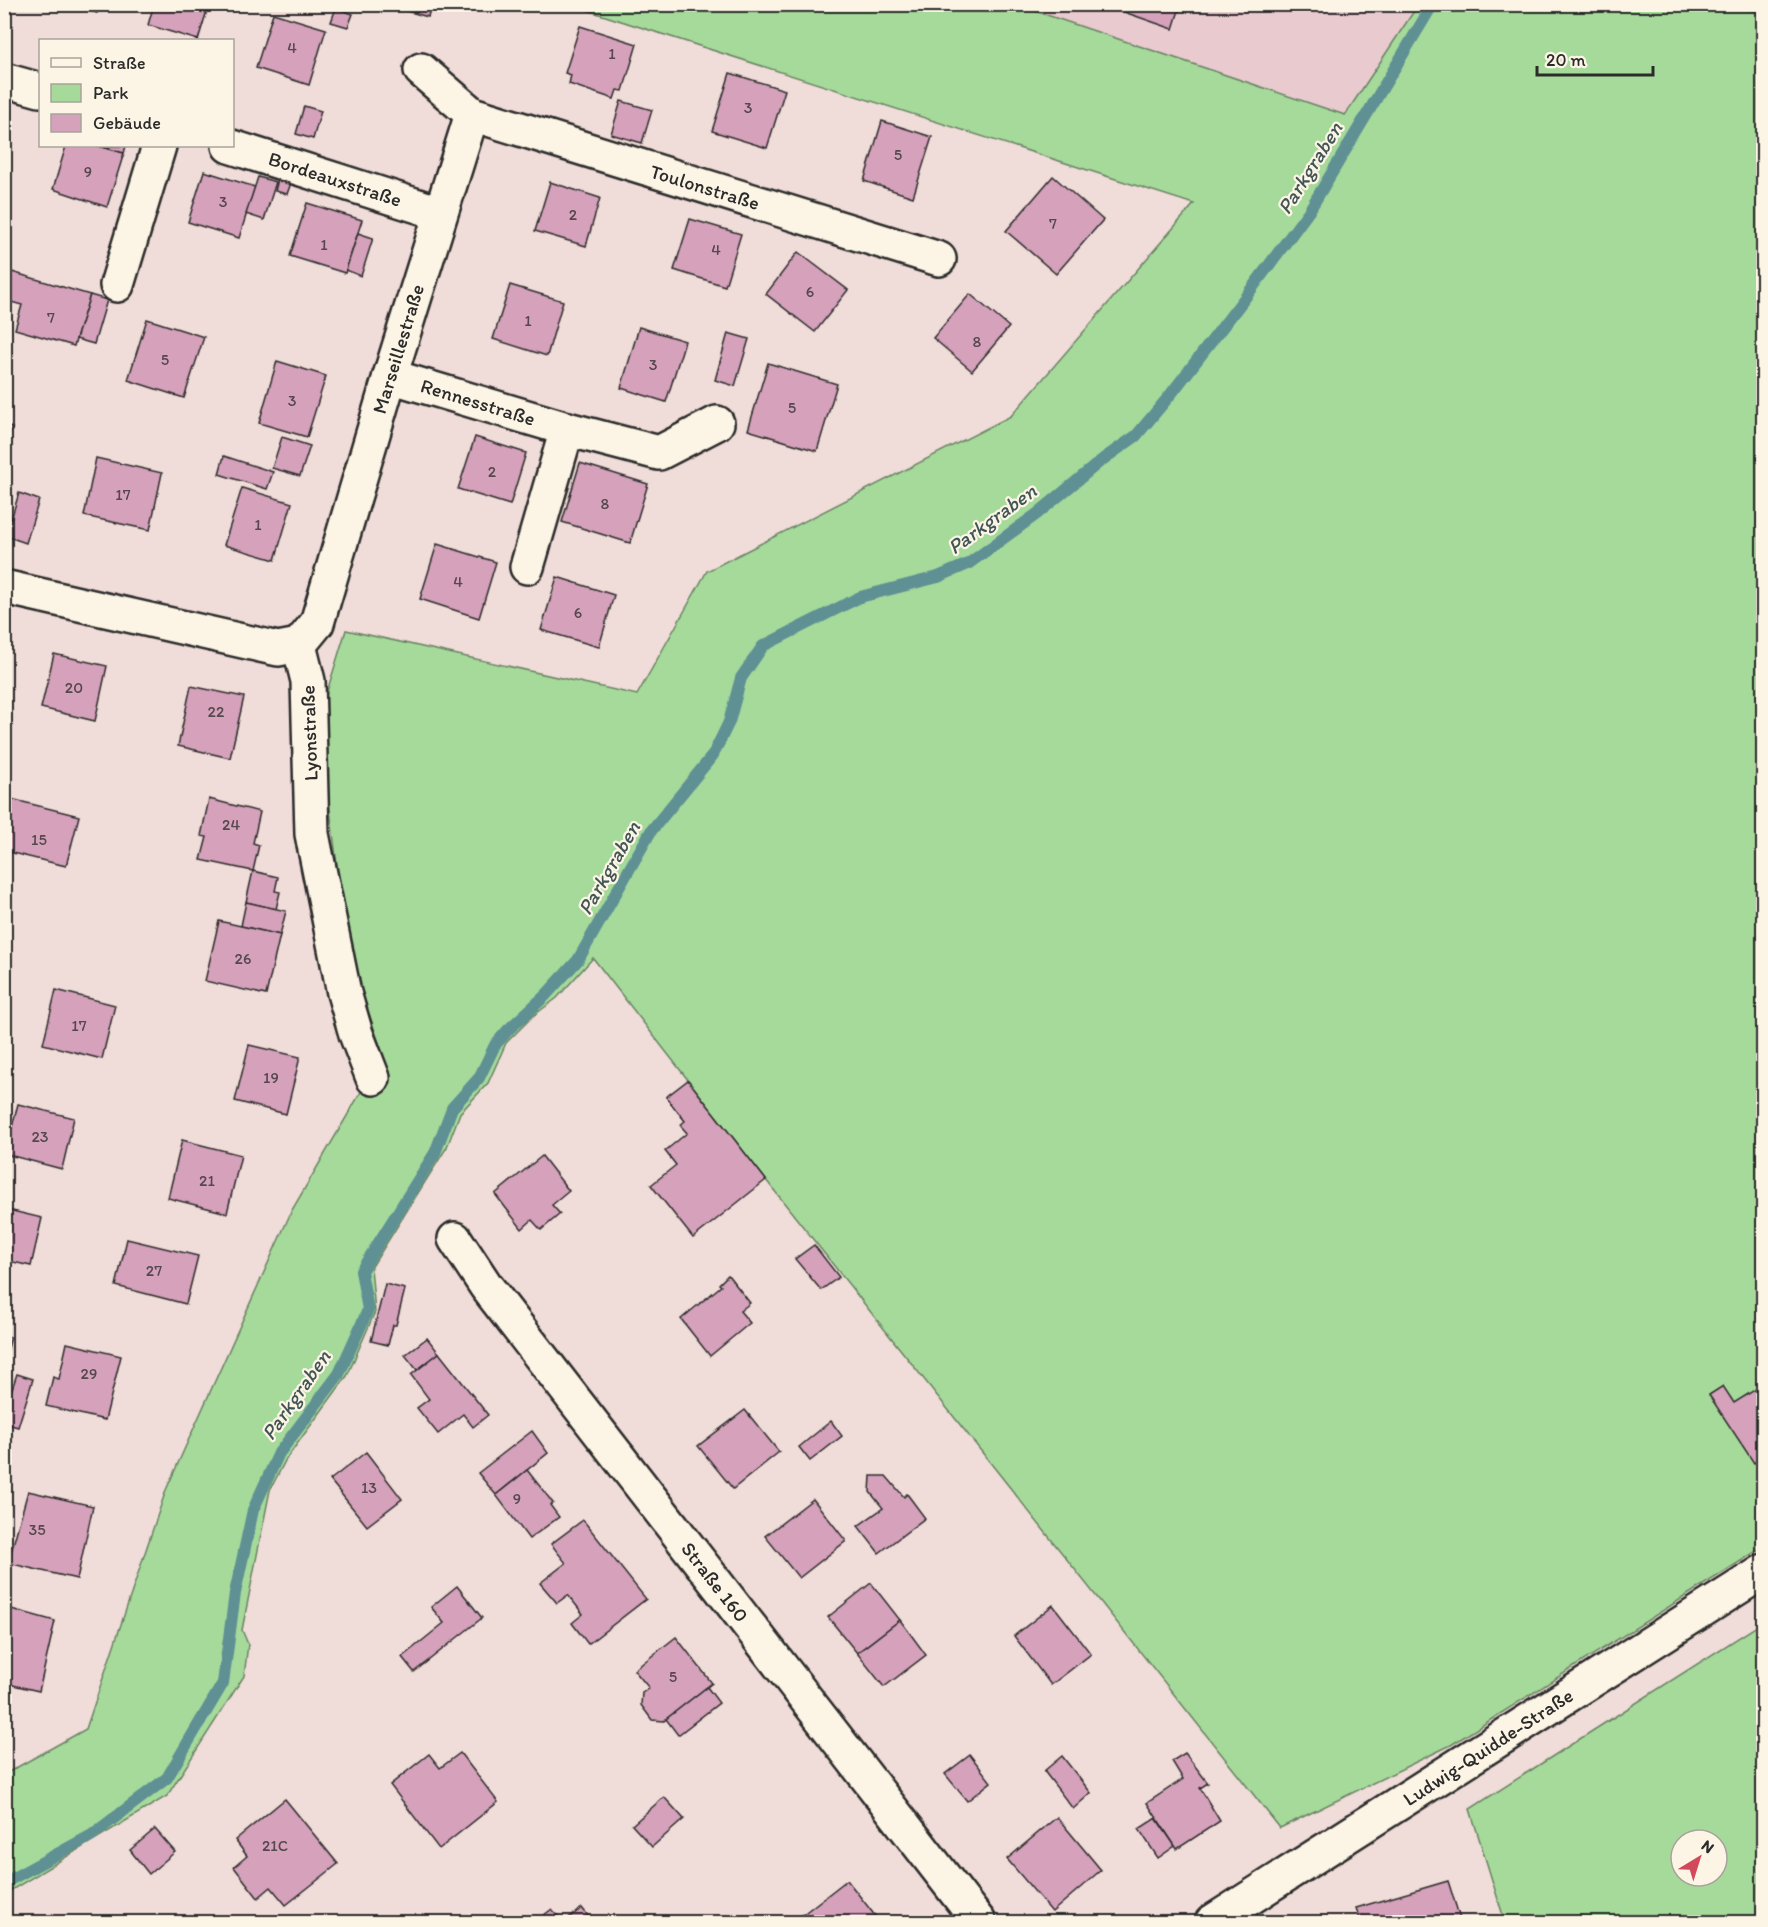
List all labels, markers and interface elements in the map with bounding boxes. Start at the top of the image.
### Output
house number: 4 [287,38,297,57]
legend [39,39,234,147]
scale bar [1537,39,1652,77]
house number: 1 [608,44,616,63]
text: 20 m [1546,49,1586,71]
text: Straße [93,52,146,74]
text: Park [93,82,128,104]
house number: 3 [744,98,753,117]
text: Gebäude [93,112,161,134]
water label: Parkgraben [1271,116,1348,218]
house number: 5 [894,145,902,164]
street label: Bordeauxstraße [265,146,405,212]
street label: Toulonstraße [647,159,763,215]
house number: 9 [84,162,92,181]
house number: 3 [219,192,228,211]
house number: 2 [569,205,578,224]
house number: 7 [1049,214,1057,233]
house number: 1 [320,235,328,254]
house number: 4 [711,240,721,259]
street label: Marseillestraße [367,281,429,417]
house number: 6 [806,282,814,301]
house number: 7 [47,308,55,327]
house number: 1 [524,311,532,330]
house number: 8 [973,332,982,351]
house number: 5 [161,350,169,369]
house number: 3 [649,355,658,374]
street label: Rennesstraße [418,373,538,431]
house number: 3 [288,391,297,410]
house number: 5 [788,398,796,417]
house number: 2 [488,462,497,481]
water label: Parkgraben [942,477,1042,559]
house number: 17 [115,485,131,504]
house number: 8 [601,494,610,513]
house number: 1 [254,515,262,534]
house number: 4 [453,572,463,591]
house number: 6 [574,603,582,622]
house number: 20 [65,678,83,697]
street label: Lyonstraße [295,685,323,781]
house number: 22 [208,702,225,721]
house number: 24 [222,815,240,834]
water label: Parkgraben [572,816,646,919]
house number: 15 [31,830,47,849]
house number: 26 [235,949,251,968]
house number: 17 [71,1016,87,1035]
house number: 19 [263,1068,279,1087]
house number: 23 [31,1127,49,1146]
house number: 21 [199,1171,215,1190]
house number: 27 [146,1261,162,1280]
water label: Parkgraben [256,1344,336,1444]
house number: 29 [81,1364,97,1383]
house number: 13 [361,1478,377,1497]
house number: 9 [513,1489,521,1508]
house number: 35 [28,1520,46,1539]
street label: Straße 160 [676,1537,754,1627]
house number: 5 [669,1667,677,1686]
street label: Ludwig-Quidde-Straße [1398,1683,1578,1811]
north arrow [1669,1828,1729,1888]
house number: 21C [262,1836,288,1855]
text: N [1698,1836,1718,1857]

